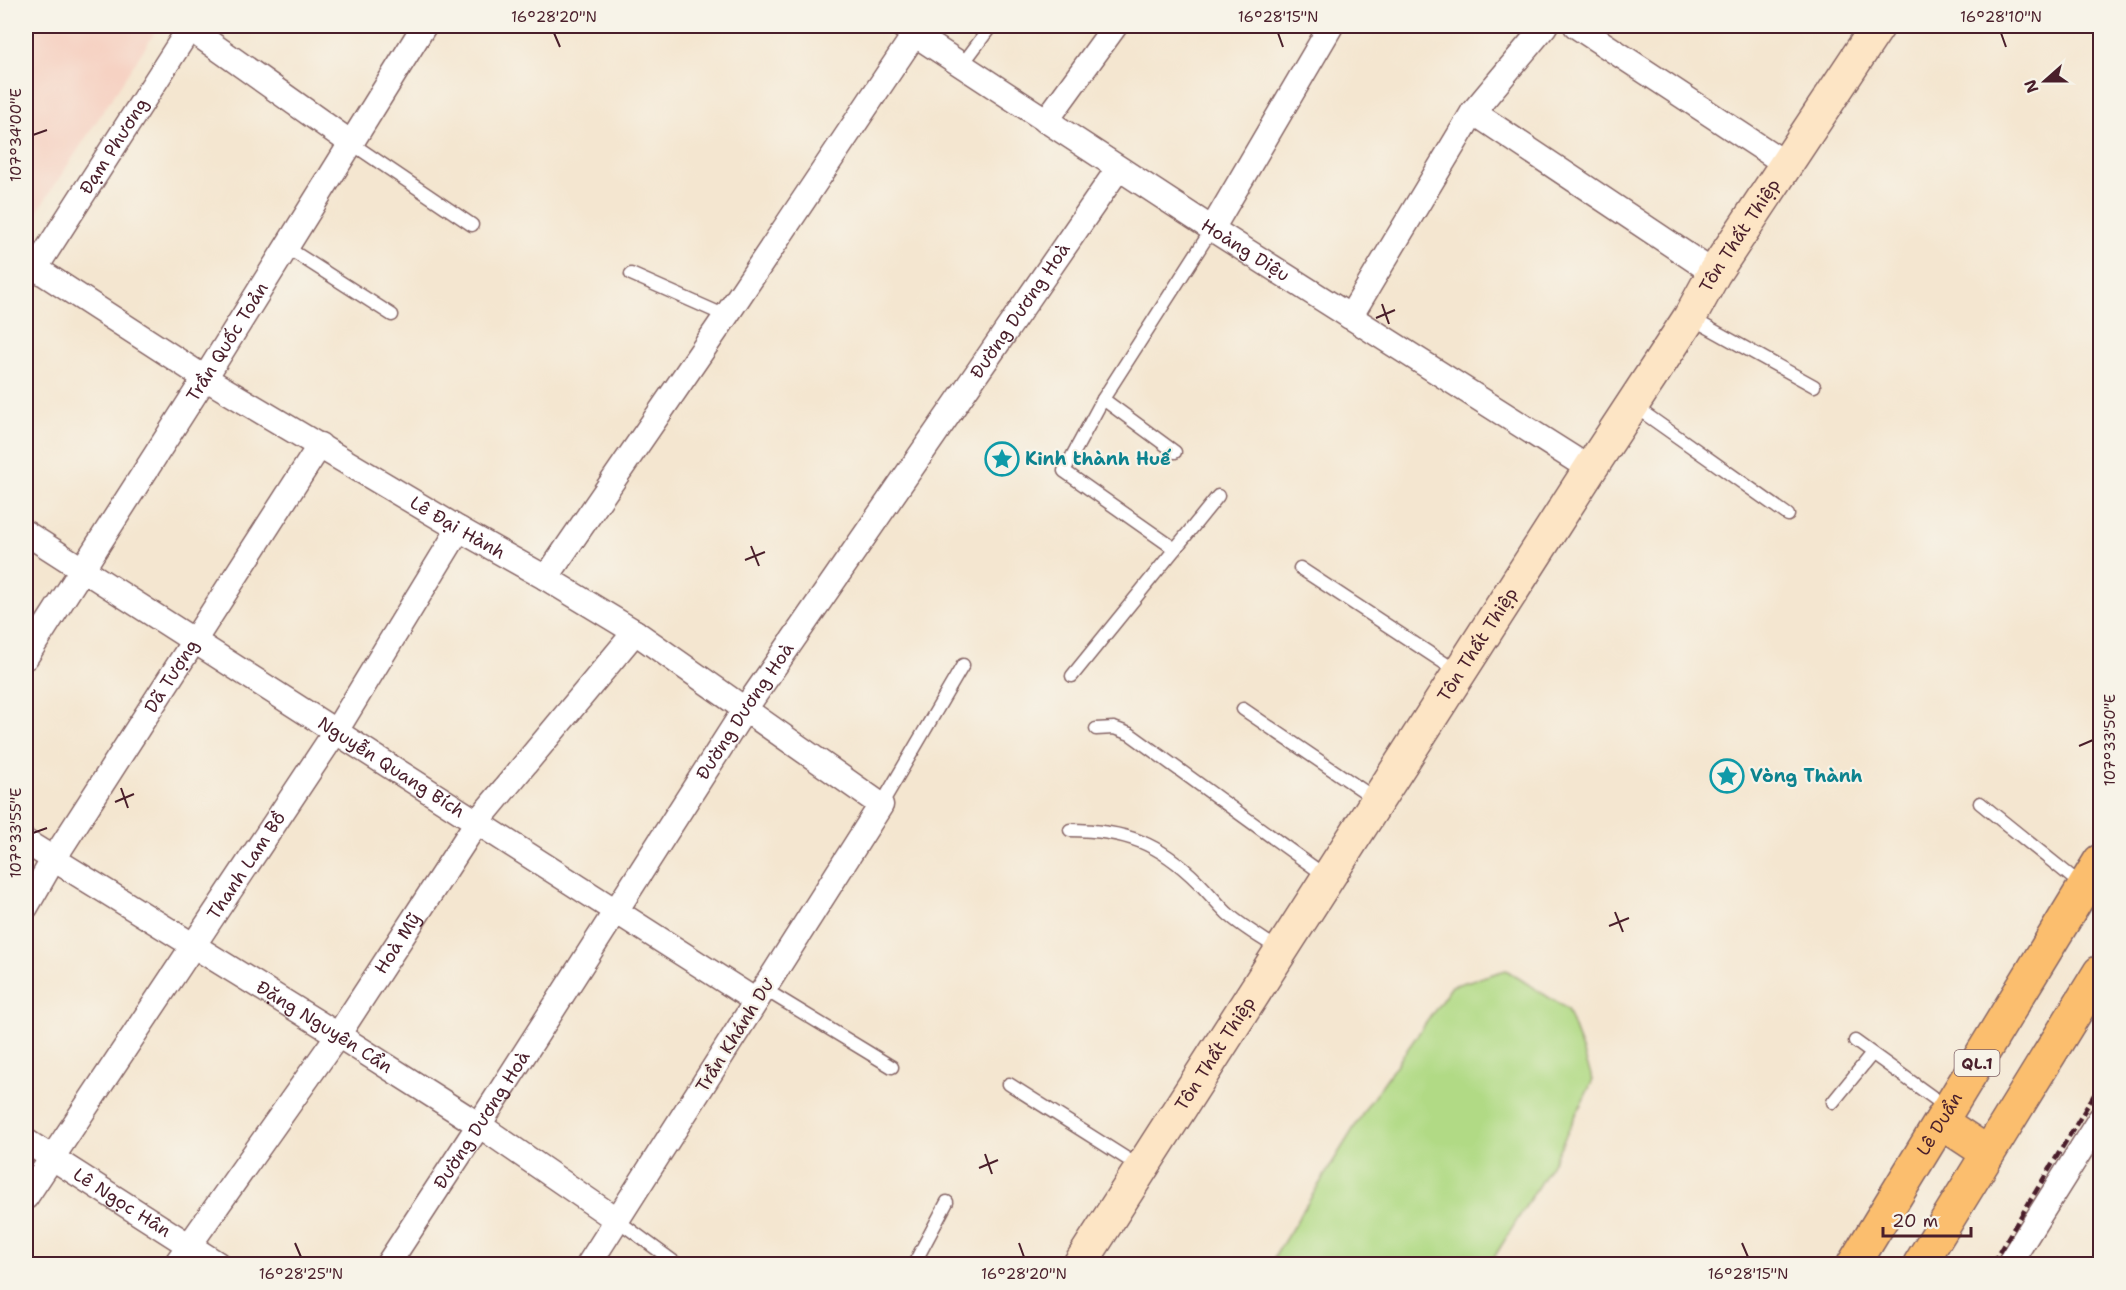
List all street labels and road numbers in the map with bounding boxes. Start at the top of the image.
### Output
street label: Đạm Phương [74,93,154,199]
street label: Tôn Thất Thiệp [1694,174,1785,296]
street label: Hoàng Diệu [1196,213,1294,287]
street label: Đường Dương Hoà [965,238,1076,383]
street label: Trần Quốc Toản [181,278,274,406]
street label: Lê Đại Hành [406,491,510,565]
street label: Tôn Thất Thiệp [1432,583,1523,706]
street label: Dã Tượng [139,635,204,717]
street label: Đường Dương Hoà [691,638,799,785]
street label: Nguyễn Quang Bích [313,711,470,823]
street label: Thanh Lam Bồ [202,807,291,924]
street label: Hoà Mỹ [369,908,427,979]
street label: Trần Khánh Dư [690,973,780,1097]
street label: Đặng Nguyên Cẩn [252,975,397,1079]
street label: Tôn Thất Thiệp [1169,992,1261,1115]
street label: Đường Dương Hoà [428,1046,535,1194]
road number: QL.1 [1954,1050,2000,1076]
street label: Lê Duẩn [1911,1088,1968,1160]
street label: Lê Ngọc Hân [69,1162,175,1243]

